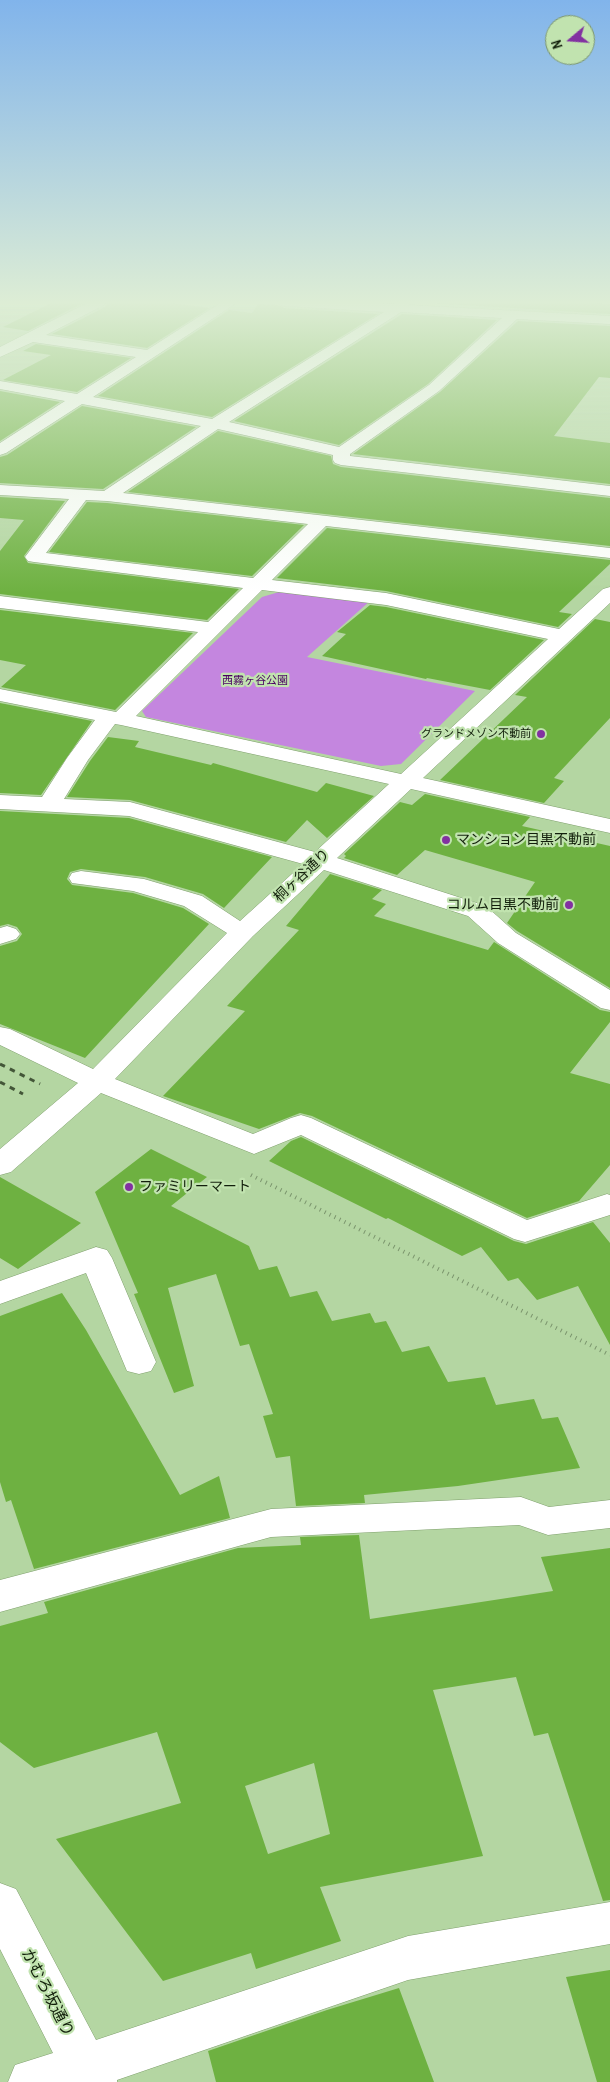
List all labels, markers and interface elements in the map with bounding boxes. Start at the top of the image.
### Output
north arrow [545,15,595,65]
text: N [547,38,567,51]
park label: 西霧ヶ谷公園 [222,674,288,688]
place label: グランドメゾン不動前 [421,727,531,741]
marker: グランドメゾン不動前 [535,728,547,740]
place label: マンション目黒不動前 [456,832,596,848]
marker: マンション目黒不動前 [440,834,452,846]
street label: 桐ヶ谷通り [271,846,333,906]
place label: コルム目黒不動前 [447,897,559,913]
marker: コルム目黒不動前 [563,899,575,911]
place label: ファミリーマート [139,1179,251,1195]
marker: ファミリーマート [123,1181,135,1193]
street label: かむろ坂通り [17,1946,77,2040]

